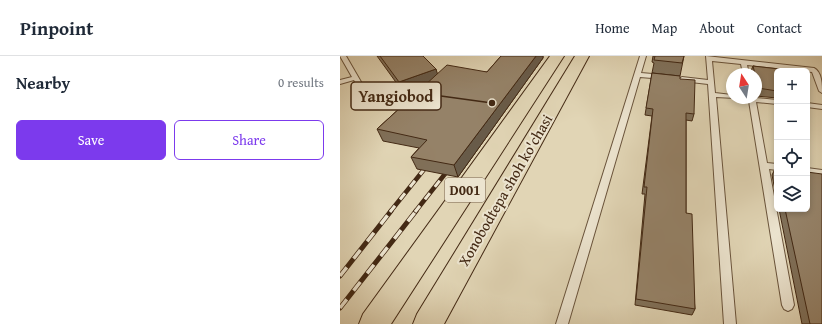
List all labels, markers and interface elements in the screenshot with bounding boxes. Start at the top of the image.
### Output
text: Pinpoint [20,14,93,42]
text: Home [595,18,630,38]
text: Map [652,18,677,38]
text: About [699,18,735,38]
text: Contact [757,18,802,38]
north arrow [726,68,762,104]
map controls [774,68,810,212]
button: + [774,68,810,104]
text: Nearby [16,70,70,95]
text: 0 results [278,73,324,92]
callout: Yangiobod [351,82,441,110]
text: Yangiobod [359,84,434,108]
button: − [774,104,810,140]
street label: Xonobodtepa shoh ko'chasi [453,110,557,270]
button: Save [16,120,166,160]
button: Share [174,120,324,160]
button: locate [774,140,810,176]
button: layers [774,176,810,212]
road number: D001 [445,178,485,202]

